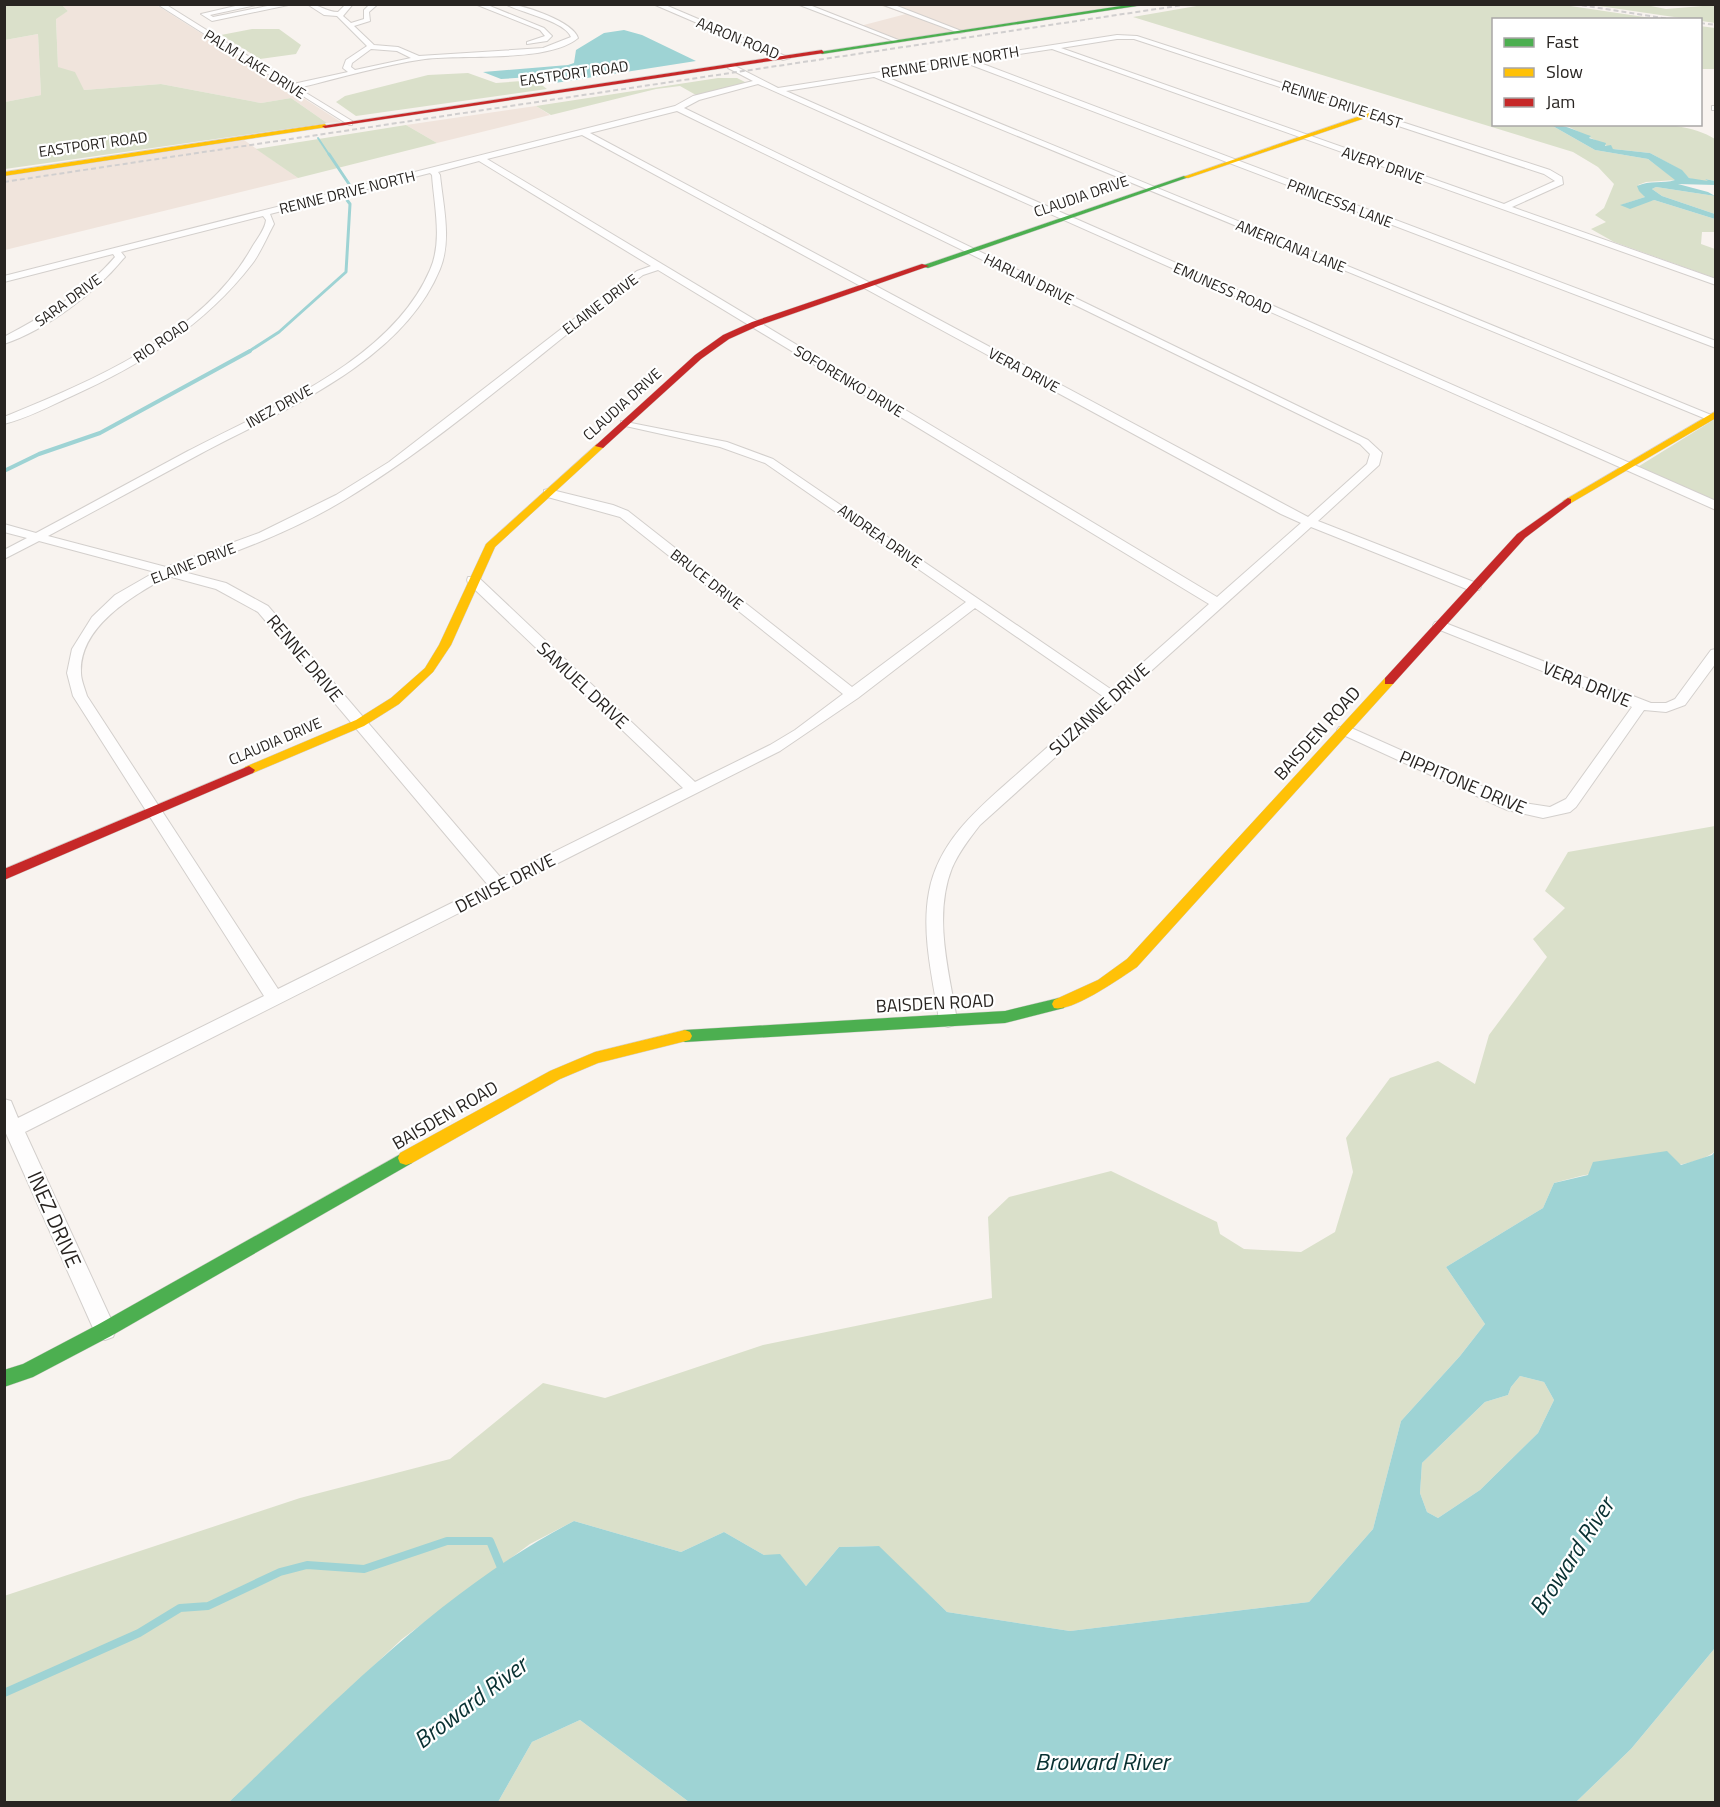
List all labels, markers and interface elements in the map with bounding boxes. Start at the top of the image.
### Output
street label: AARON ROAD [693,11,783,65]
legend [1492,18,1702,126]
street label: PALM LAKE DRIVE [200,23,310,105]
text: Fast [1546,28,1579,55]
street label: RENNE DRIVE NORTH [879,40,1021,84]
street label: EASTPORT ROAD [518,54,630,92]
text: Slow [1546,58,1583,85]
street label: RENNE DRIVE EAST [1279,74,1405,134]
text: Jam [1546,88,1575,115]
street label: EASTPORT ROAD [37,125,149,163]
street label: AVERY DRIVE [1339,140,1427,190]
street label: RENNE DRIVE NORTH [277,164,417,220]
street label: CLAUDIA DRIVE [1030,169,1132,223]
street label: PRINCESSA LANE [1284,172,1396,234]
street label: AMERICANA LANE [1233,213,1349,279]
street label: HARLAN DRIVE [980,247,1078,311]
street label: EMUNESS ROAD [1170,256,1276,320]
street label: SARA DRIVE [30,268,106,332]
street label: ELAINE DRIVE [557,268,643,340]
street label: RIO ROAD [128,314,194,368]
street label: SOFORENKO DRIVE [790,339,908,423]
street label: VERA DRIVE [984,342,1064,398]
street label: CLAUDIA DRIVE [577,362,667,446]
street label: INEZ DRIVE [241,378,317,434]
street label: ANDREA DRIVE [833,498,927,574]
street label: ELAINE DRIVE [147,536,239,590]
street label: BRUCE DRIVE [665,543,749,615]
street label: RENNE DRIVE [260,608,350,708]
street label: SAMUEL DRIVE [531,635,635,735]
street label: VERA DRIVE [1539,654,1636,714]
street label: SUZANNE DRIVE [1043,656,1155,762]
street label: BAISDEN ROAD [1267,680,1367,786]
street label: CLAUDIA DRIVE [225,711,325,771]
street label: PIPPITONE DRIVE [1395,743,1531,821]
street label: DENISE DRIVE [450,846,560,920]
street label: BAISDEN ROAD [875,986,995,1020]
street label: BAISDEN ROAD [387,1074,503,1156]
street label: INEZ DRIVE [20,1166,90,1272]
water label: Broward River [1519,1487,1625,1622]
water label: Broward River [405,1645,537,1757]
water label: Broward River [1035,1743,1173,1779]

